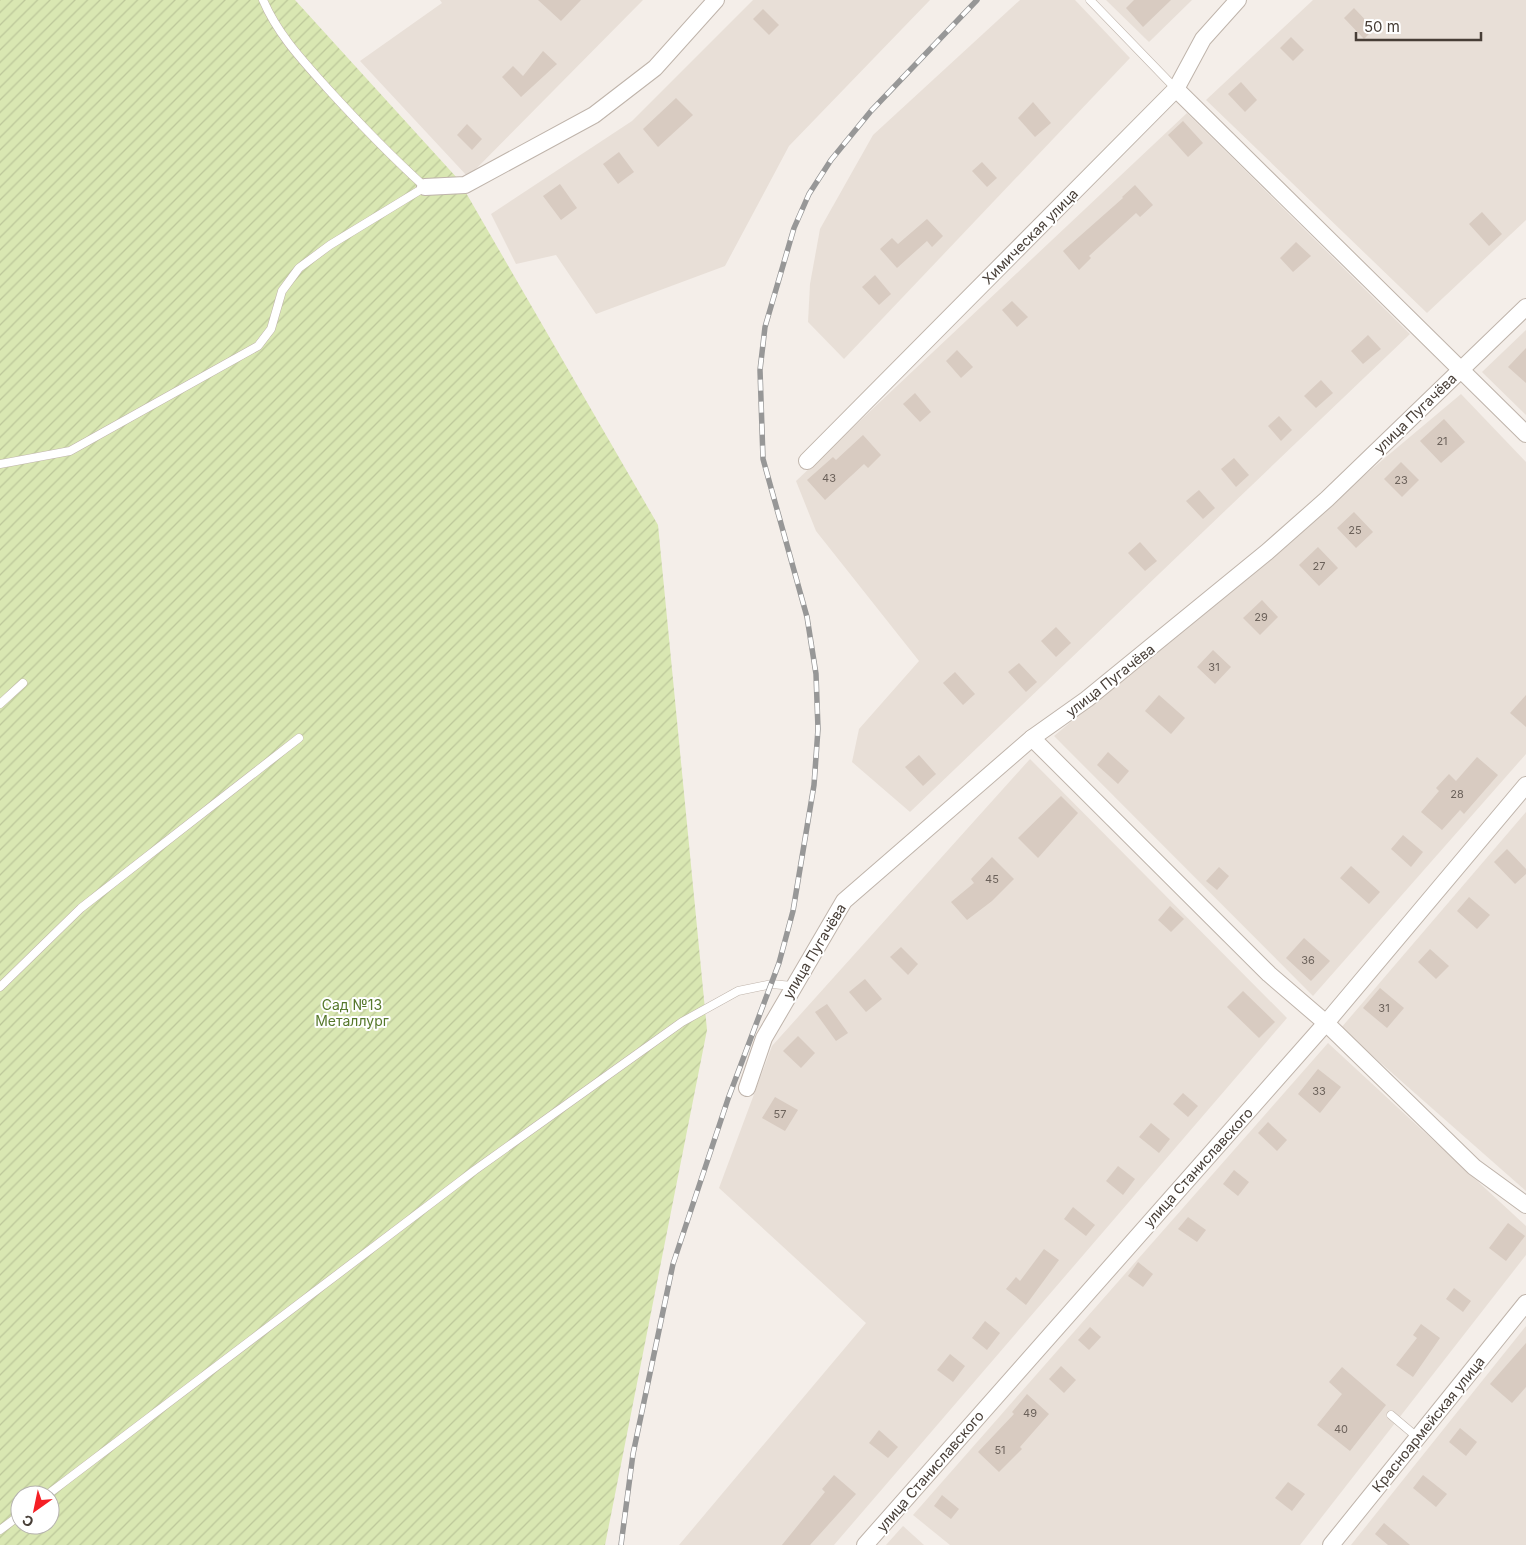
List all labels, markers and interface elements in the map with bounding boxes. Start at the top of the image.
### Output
scale bar [1356,10,1481,42]
text: 50 m [1364,17,1400,36]
street label: Химическая улица [979,185,1081,287]
street label: улица Пугачёва [1370,369,1460,457]
house number: 21 [1436,434,1448,448]
house number: 43 [822,471,836,485]
house number: 23 [1394,473,1408,487]
house number: 25 [1348,523,1362,537]
house number: 27 [1313,559,1325,573]
house number: 29 [1254,610,1268,624]
street label: улица Пугачёва [1062,640,1158,720]
house number: 31 [1208,660,1220,674]
house number: 28 [1450,787,1464,801]
house number: 45 [985,872,999,886]
street label: улица Пугачёва [779,900,849,1002]
house number: 36 [1301,953,1315,967]
park label: Сад №13 Металлург [315,996,389,1029]
house number: 31 [1378,1001,1390,1015]
house number: 33 [1312,1084,1326,1098]
street label: улица Станиславского [1140,1104,1256,1230]
house number: 57 [774,1107,786,1121]
street label: Красноармейская улица [1368,1353,1488,1495]
house number: 49 [1023,1406,1037,1420]
street label: улица Станиславского [873,1407,987,1535]
house number: 40 [1334,1422,1348,1436]
house number: 51 [994,1443,1006,1457]
north arrow [10,1485,60,1535]
text: С [19,1511,37,1531]

